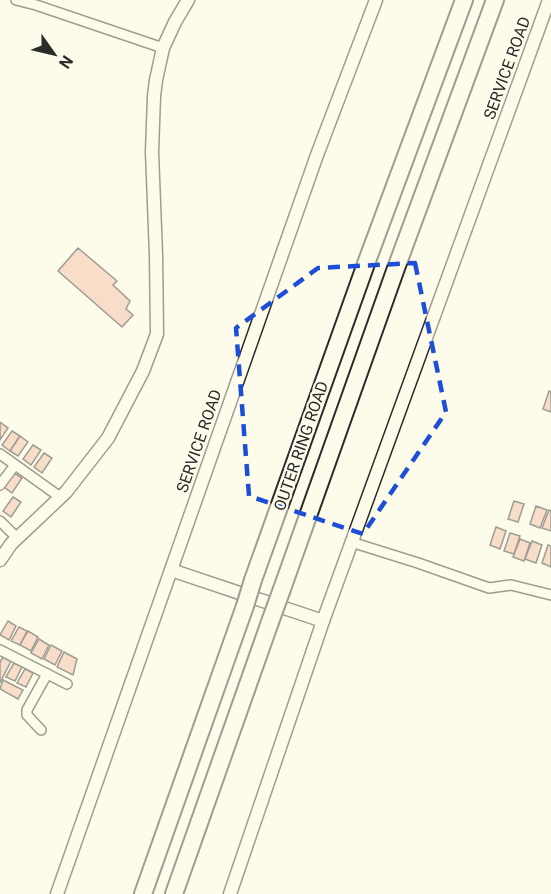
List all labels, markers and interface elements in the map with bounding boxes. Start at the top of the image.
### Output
street label: SERVICE ROAD [480,14,534,122]
north arrow [24,24,84,84]
text: N [55,52,77,72]
street label: OUTER RING ROAD [270,379,332,513]
street label: SERVICE ROAD [172,387,226,495]

